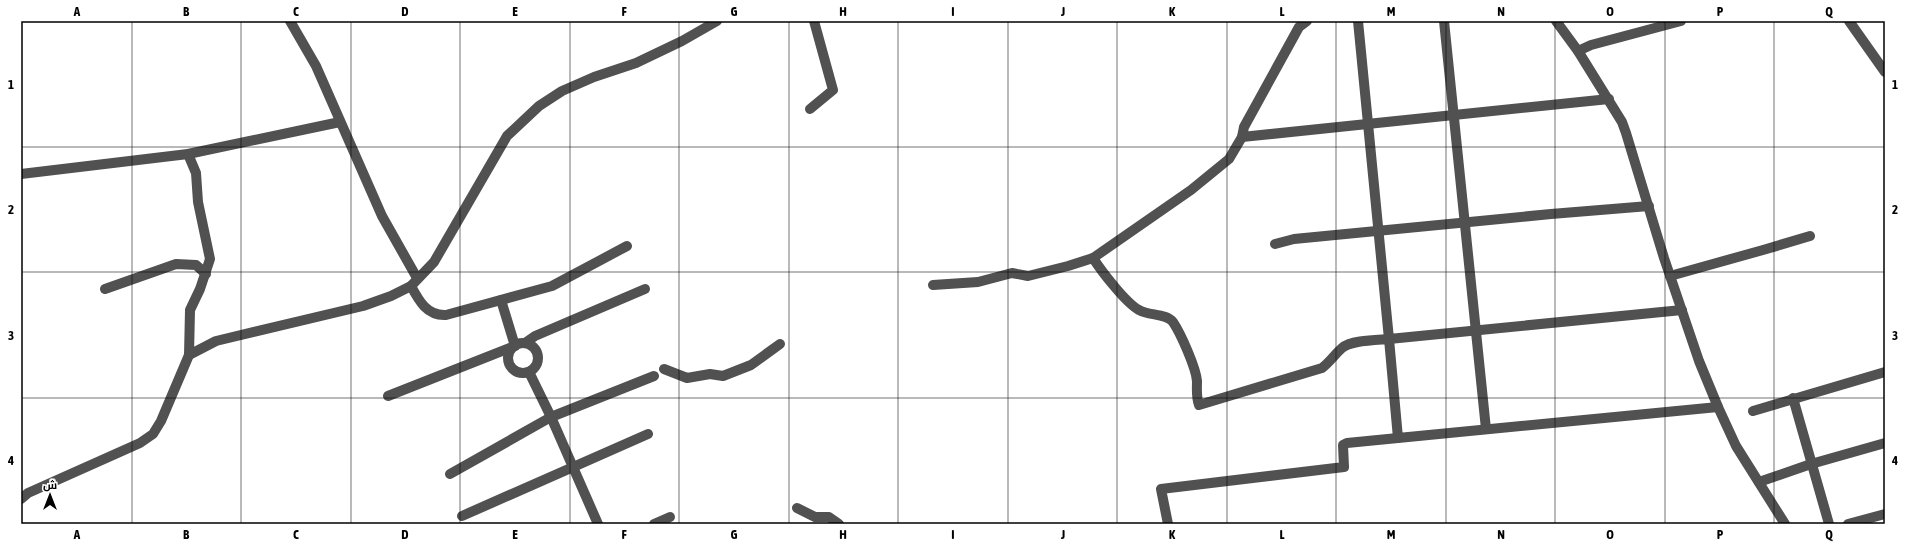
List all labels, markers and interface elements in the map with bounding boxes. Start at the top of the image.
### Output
text: A [73,4,81,19]
text: B [183,4,190,19]
text: C [293,4,299,19]
text: D [401,4,409,19]
text: E [512,4,518,19]
text: F [621,4,627,19]
text: G [731,4,738,19]
text: H [839,4,847,19]
text: I [951,4,955,19]
text: J [1060,4,1065,19]
text: K [1169,4,1176,19]
text: L [1279,4,1285,19]
text: M [1387,4,1396,19]
text: N [1497,4,1505,19]
text: O [1606,4,1614,19]
text: P [1717,4,1724,19]
text: Q [1825,4,1833,19]
text: 1 [8,77,14,92]
text: 1 [1892,77,1898,92]
text: 2 [8,202,14,217]
text: 2 [1892,202,1898,217]
text: 3 [8,328,14,343]
text: 3 [1892,328,1898,343]
text: 4 [7,453,14,468]
text: 4 [1891,453,1898,468]
north arrow [30,475,70,515]
text: ش [43,479,57,492]
text: A [73,527,81,542]
text: B [183,527,190,542]
text: C [293,527,299,542]
text: D [401,527,409,542]
text: E [512,527,518,542]
text: F [621,527,627,542]
text: G [731,527,738,542]
text: H [839,527,847,542]
text: I [951,527,955,542]
text: J [1060,527,1065,542]
text: K [1169,527,1176,542]
text: L [1279,527,1285,542]
text: M [1387,527,1396,542]
text: N [1497,527,1505,542]
text: O [1606,527,1614,542]
text: P [1717,527,1724,542]
text: Q [1825,527,1833,542]

